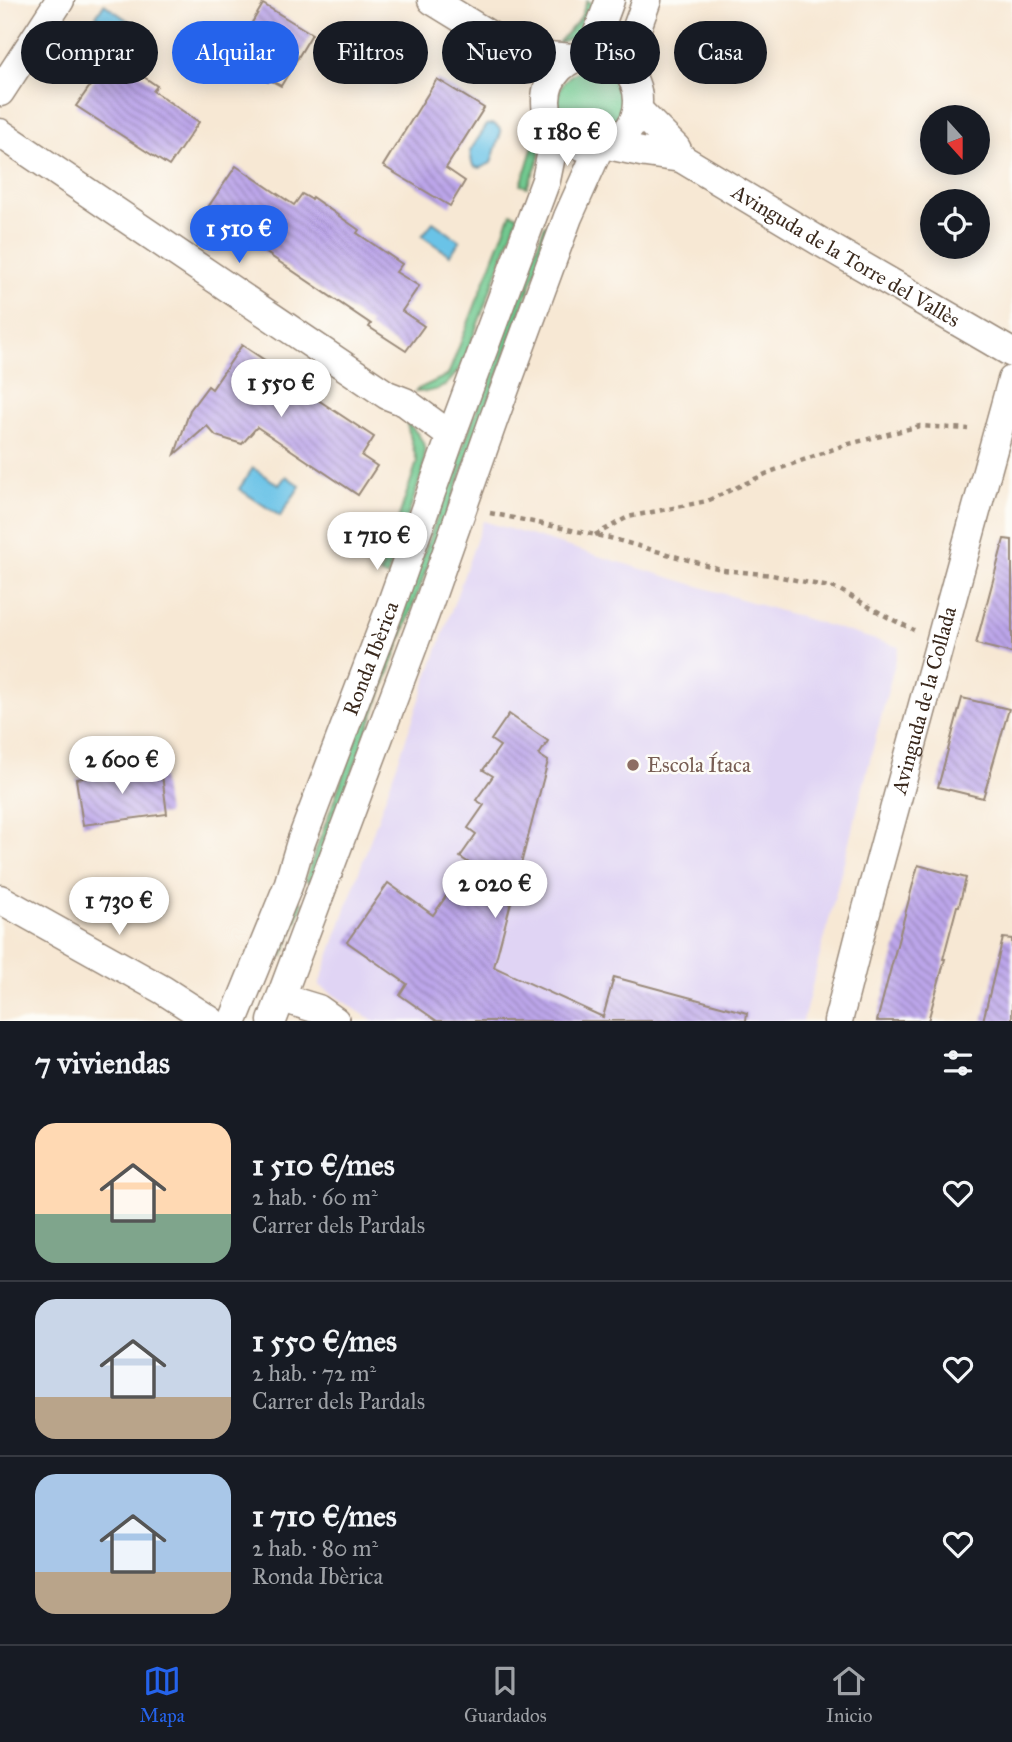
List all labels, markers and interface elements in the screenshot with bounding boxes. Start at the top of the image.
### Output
chip: Comprar [21,21,158,84]
chip: Alquilar [172,21,299,84]
chip: Filtros [313,21,428,84]
chip: Nuevo [442,21,556,84]
chip: Piso [570,21,660,84]
chip: Casa [674,21,767,84]
north arrow [920,105,990,175]
map controls [920,105,990,259]
pin: 1 180 € [502,108,632,168]
text: 1 180 € [533,117,601,145]
street label: Avinguda de la Torre del Vallès [726,178,965,333]
button: locate [920,189,990,259]
pin: 1 510 € [174,205,304,265]
text: 1 510 € [206,214,272,242]
pin: 1 550 € [216,360,346,419]
text: 1 550 € [247,368,315,396]
pin: 1 710 € [312,512,442,572]
text: 1 710 € [343,521,411,549]
street label: Ronda Ibèrica [337,598,404,719]
street label: Avinguda de la Collada [886,604,962,798]
pin: 2 600 € [57,736,187,796]
text: 2 600 € [85,745,159,773]
place label: Escola Ítaca [647,751,751,778]
marker: Escola Ítaca [625,757,641,773]
pin: 2 020 € [430,860,560,920]
text: 2 020 € [458,869,532,897]
pin: 1 730 € [54,878,184,937]
text: 1 730 € [85,886,153,914]
icon: filters [939,1044,977,1082]
text: 7 viviendas [35,1045,170,1081]
text: 1 510 €/mes [252,1147,395,1183]
icon: home [91,1151,175,1235]
icon: heart [939,1174,977,1212]
text: 2 hab. · 60 m² [252,1183,378,1211]
text: Carrer dels Pardals [252,1211,425,1239]
text: 1 550 €/mes [252,1323,397,1359]
icon: home [91,1327,175,1411]
icon: heart [939,1350,977,1388]
text: 2 hab. · 72 m² [252,1359,376,1387]
text: Carrer dels Pardals [252,1387,425,1415]
text: 1 710 €/mes [252,1498,397,1534]
icon: home [91,1502,175,1586]
icon: heart [939,1525,977,1563]
text: 2 hab. · 80 m² [252,1534,378,1562]
text: Ronda Ibèrica [252,1562,383,1590]
tab: Mapa [140,1662,185,1727]
tab: Guardados [464,1662,547,1727]
tab: Inicio [826,1662,872,1727]

